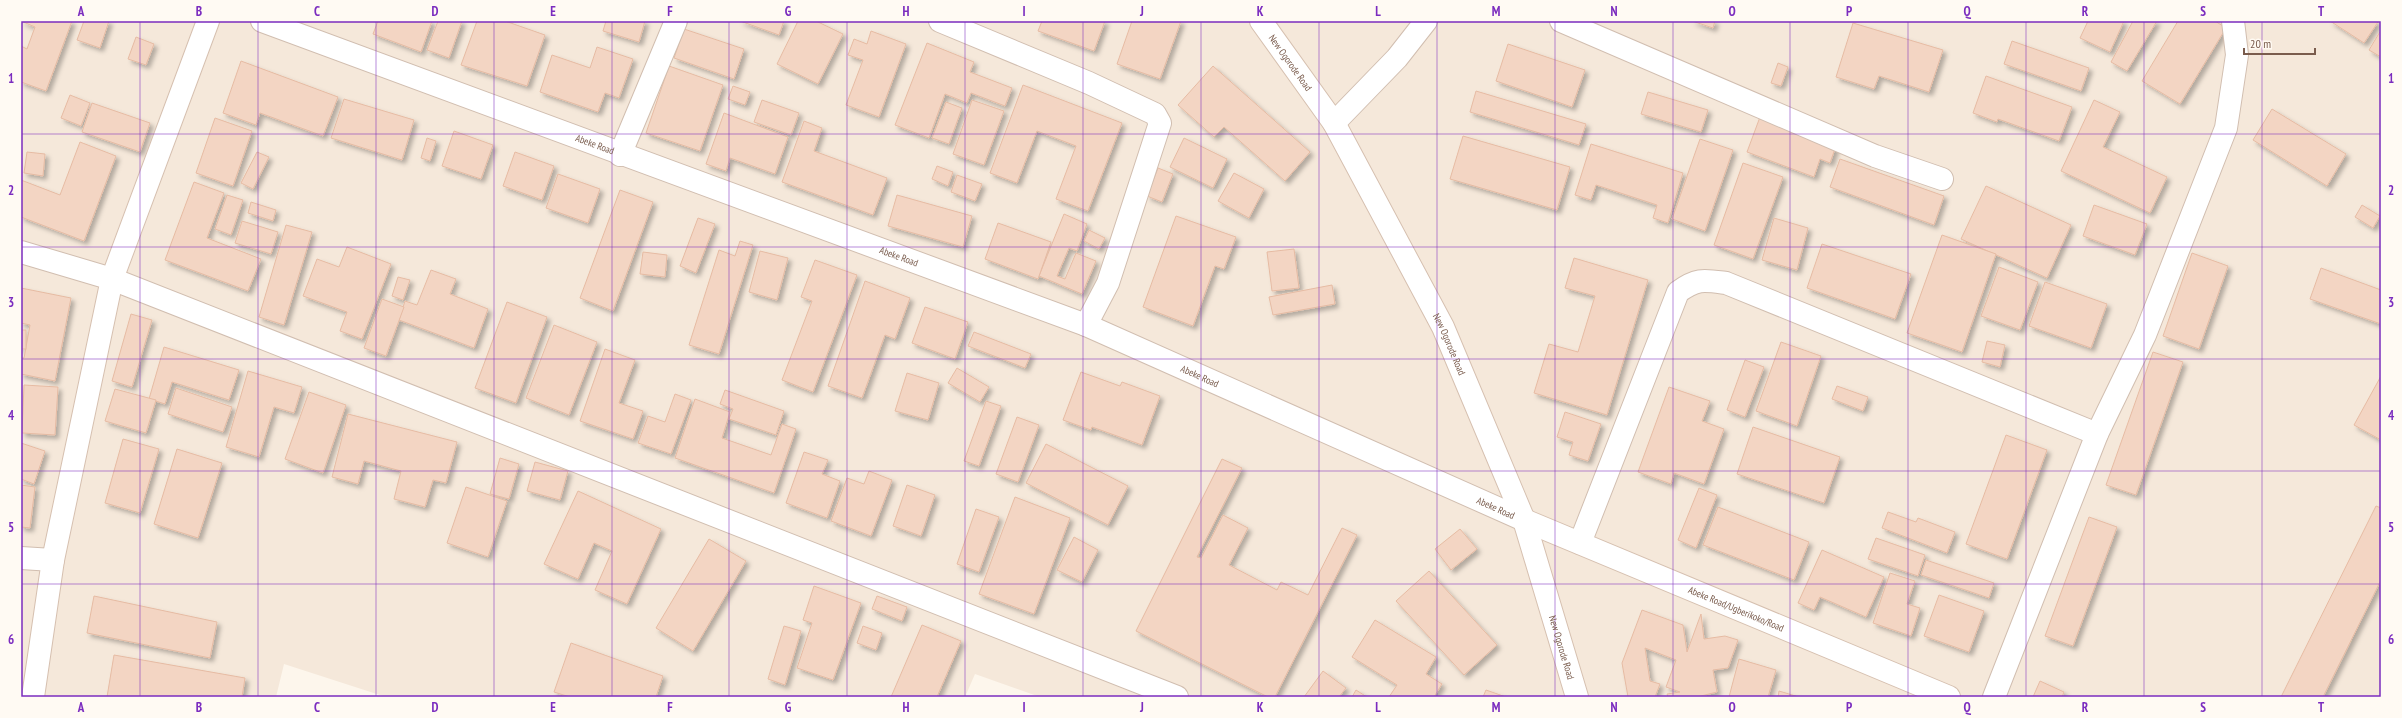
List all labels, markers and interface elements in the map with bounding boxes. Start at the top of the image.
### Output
text: A [77,3,85,20]
text: B [196,3,202,20]
text: C [314,3,320,20]
text: D [432,3,439,20]
text: E [550,3,556,20]
text: F [667,3,673,20]
text: G [785,3,792,20]
text: H [903,3,910,20]
text: I [1022,3,1026,20]
text: J [1139,3,1144,20]
text: K [1257,3,1264,20]
text: L [1375,3,1381,20]
text: M [1492,3,1501,20]
text: N [1610,3,1618,20]
text: O [1728,3,1736,20]
text: P [1846,3,1852,20]
text: Q [1963,3,1971,20]
text: R [2082,3,2089,20]
text: S [2200,3,2206,20]
text: T [2318,3,2325,20]
scale bar [2244,30,2315,56]
street label: New Ogorode Road [1266,32,1315,93]
text: 20 m [2250,36,2271,51]
text: 1 [8,70,14,87]
text: 1 [2388,70,2394,87]
street label: Abeke Road [574,131,616,157]
text: 2 [8,182,14,199]
text: 2 [2388,182,2394,199]
street label: Abeke Road [878,243,920,269]
text: 3 [8,294,14,311]
text: 3 [2388,294,2394,311]
street label: New Ogorode Road [1430,311,1469,377]
street label: Abeke Road [1179,362,1221,390]
text: 4 [8,407,15,424]
text: 4 [2388,407,2395,424]
street label: Abeke Road [1475,493,1517,522]
text: 5 [8,519,14,536]
text: 5 [2388,519,2394,536]
street label: Abeke Road/Ugberikoko/Road [1686,583,1786,634]
street label: New Ogorode Road [1546,614,1578,681]
text: 6 [8,631,14,648]
text: 6 [2388,631,2394,648]
text: A [77,699,85,716]
text: B [196,699,202,716]
text: C [314,699,320,716]
text: D [432,699,439,716]
text: E [550,699,556,716]
text: F [667,699,673,716]
text: G [785,699,792,716]
text: H [903,699,910,716]
text: I [1022,699,1026,716]
text: J [1139,699,1144,716]
text: K [1257,699,1264,716]
text: L [1375,699,1381,716]
text: M [1492,699,1501,716]
text: N [1610,699,1618,716]
text: O [1728,699,1736,716]
text: P [1846,699,1852,716]
text: Q [1963,699,1971,716]
text: R [2082,699,2089,716]
text: S [2200,699,2206,716]
text: T [2318,699,2325,716]

